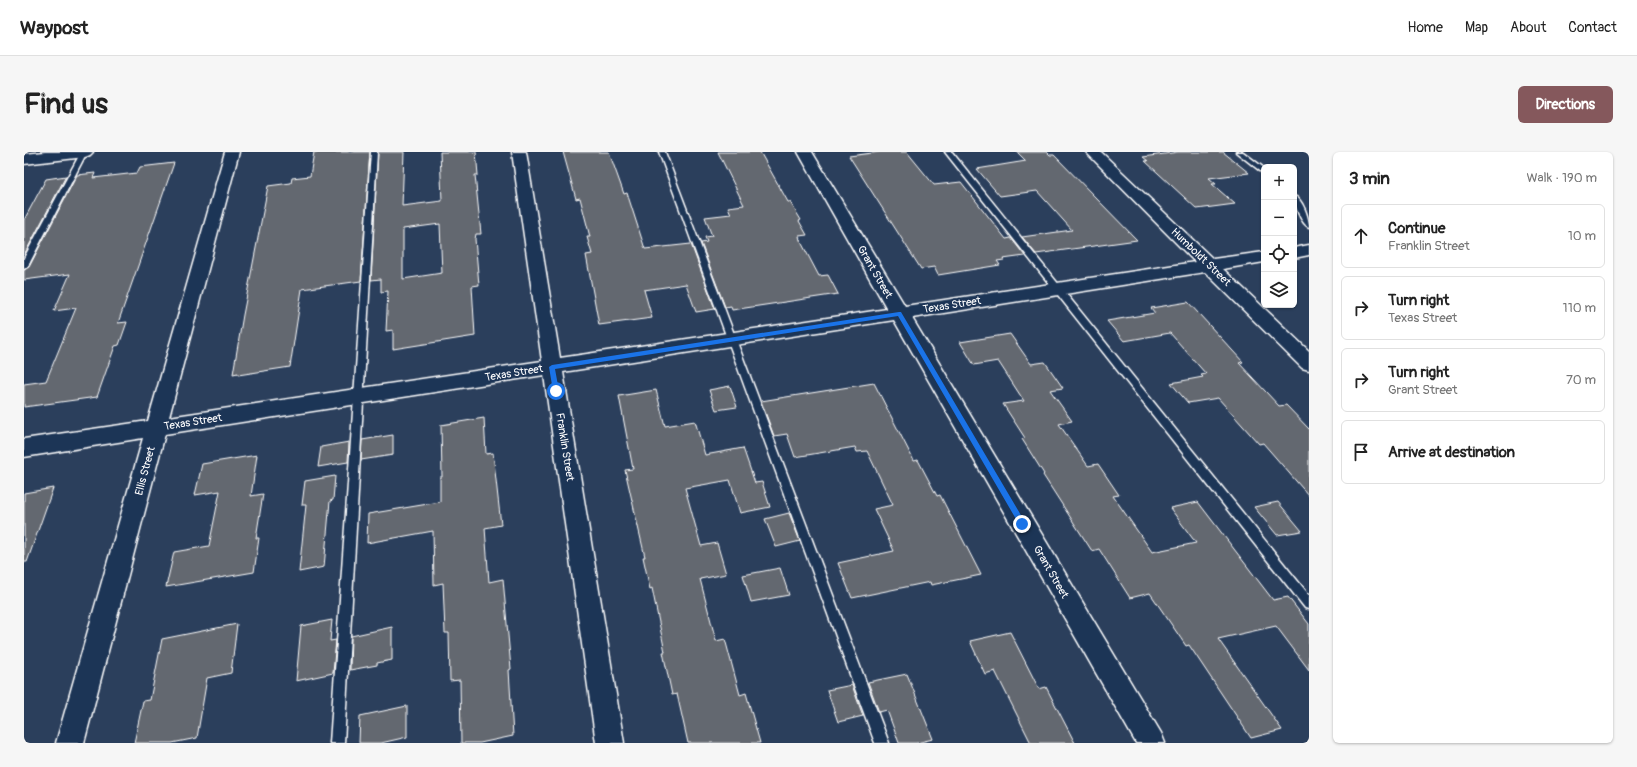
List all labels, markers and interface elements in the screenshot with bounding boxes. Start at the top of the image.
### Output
text: Waypost [20,16,89,40]
text: Home [1408,19,1443,36]
text: Map [1465,19,1488,36]
text: About [1510,19,1546,36]
text: Contact [1568,19,1617,36]
button: Directions [1518,86,1613,123]
text: Find us [24,87,108,122]
map controls [1261,164,1297,308]
button: + [1261,164,1297,200]
text: 3 min [1349,168,1390,189]
text: Walk · 190 m [1526,170,1597,186]
button: − [1261,200,1297,236]
text: Continue [1388,219,1446,238]
street label: Humboldt Street [1168,225,1234,289]
icon: ahead [1350,225,1372,247]
text: 10 m [1568,228,1596,244]
button: locate [1261,236,1297,272]
text: Franklin Street [1388,238,1470,254]
street label: Grant Street [855,243,896,301]
button: layers [1261,272,1297,308]
text: Turn right [1388,291,1449,310]
street label: Texas Street [922,294,983,316]
icon: right [1350,297,1372,319]
text: 110 m [1563,300,1596,316]
text: Texas Street [1388,310,1457,326]
street label: Texas Street [484,362,545,384]
text: Turn right [1388,363,1449,382]
icon: right [1350,369,1372,391]
text: 70 m [1566,372,1596,388]
route start [547,382,565,400]
text: Grant Street [1388,382,1457,398]
street label: Texas Street [163,411,224,433]
street label: Franklin Street [553,412,577,483]
icon: arrive [1350,441,1372,463]
text: Arrive at destination [1388,443,1515,462]
street label: Ellis Street [132,445,158,497]
route end [1013,515,1031,533]
street label: Grant Street [1031,543,1072,601]

